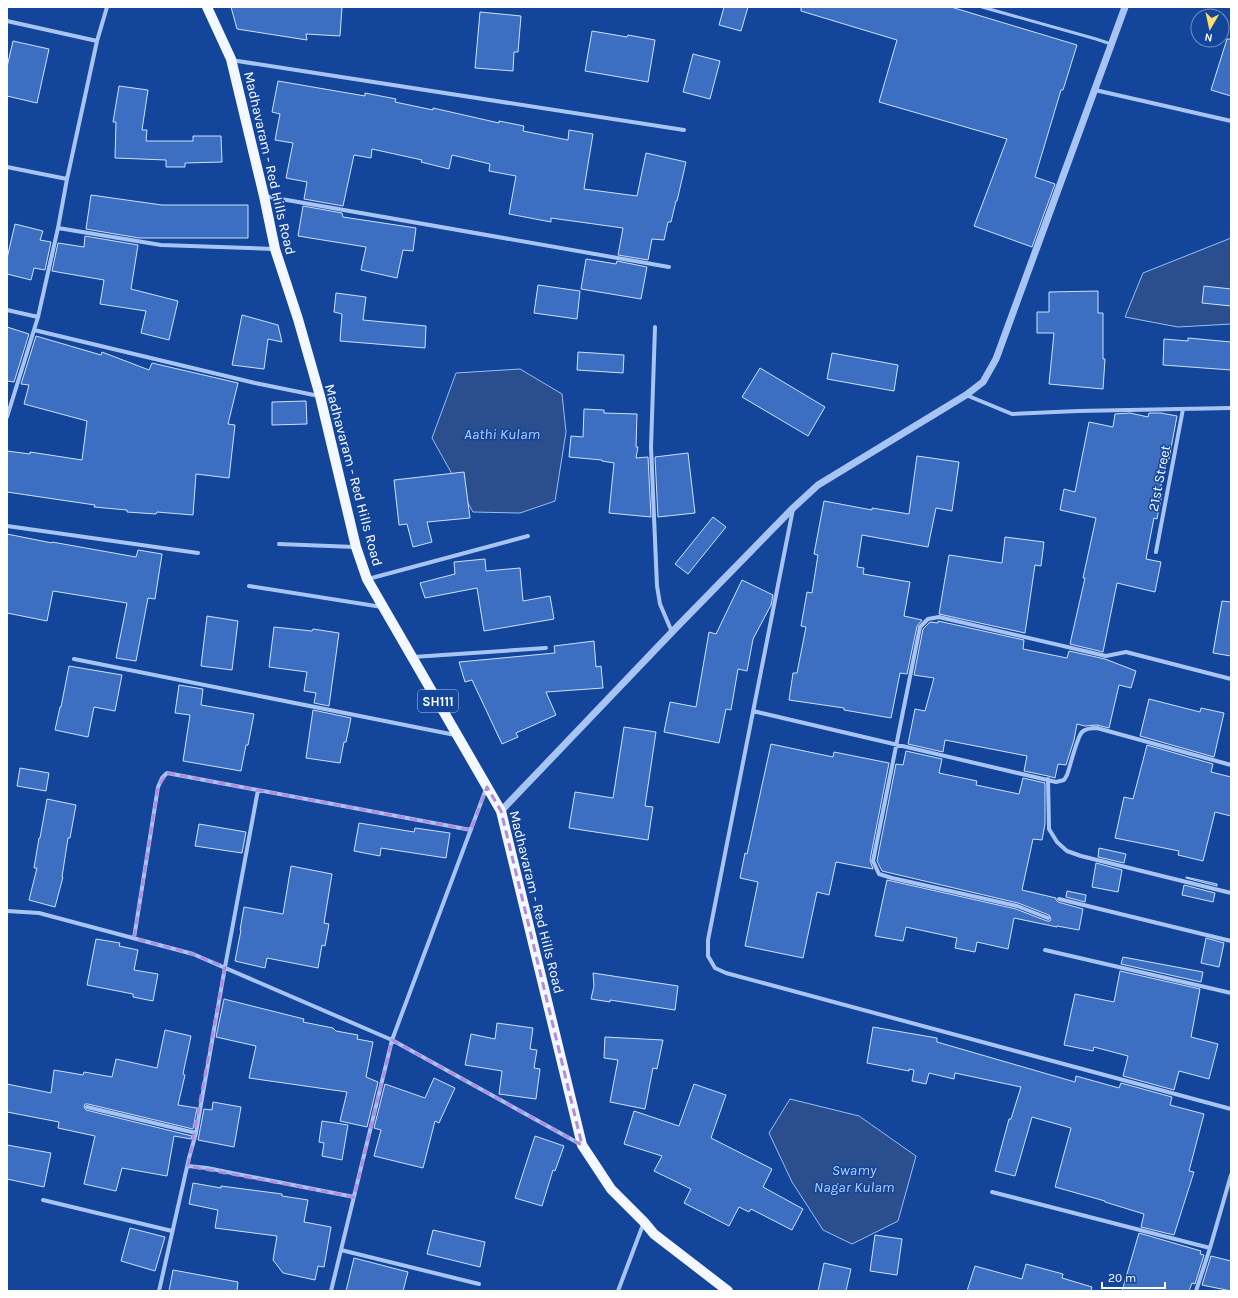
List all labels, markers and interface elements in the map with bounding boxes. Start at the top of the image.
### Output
north arrow [1190,8,1230,48]
text: N [1204,30,1213,44]
street label: Madhavaram - Red Hills Road [240,70,299,257]
street label: Madhavaram - Red Hills Road [321,382,386,568]
water label: Aathi Kulam [464,425,540,443]
street label: 21st Street [1145,444,1174,513]
road number: SH111 [418,690,458,712]
street label: Madhavaram - Red Hills Road [506,809,567,995]
water label: Swamy Nagar Kulam [814,1161,894,1196]
scale bar [1102,1264,1165,1290]
text: 20 m [1108,1271,1136,1285]

